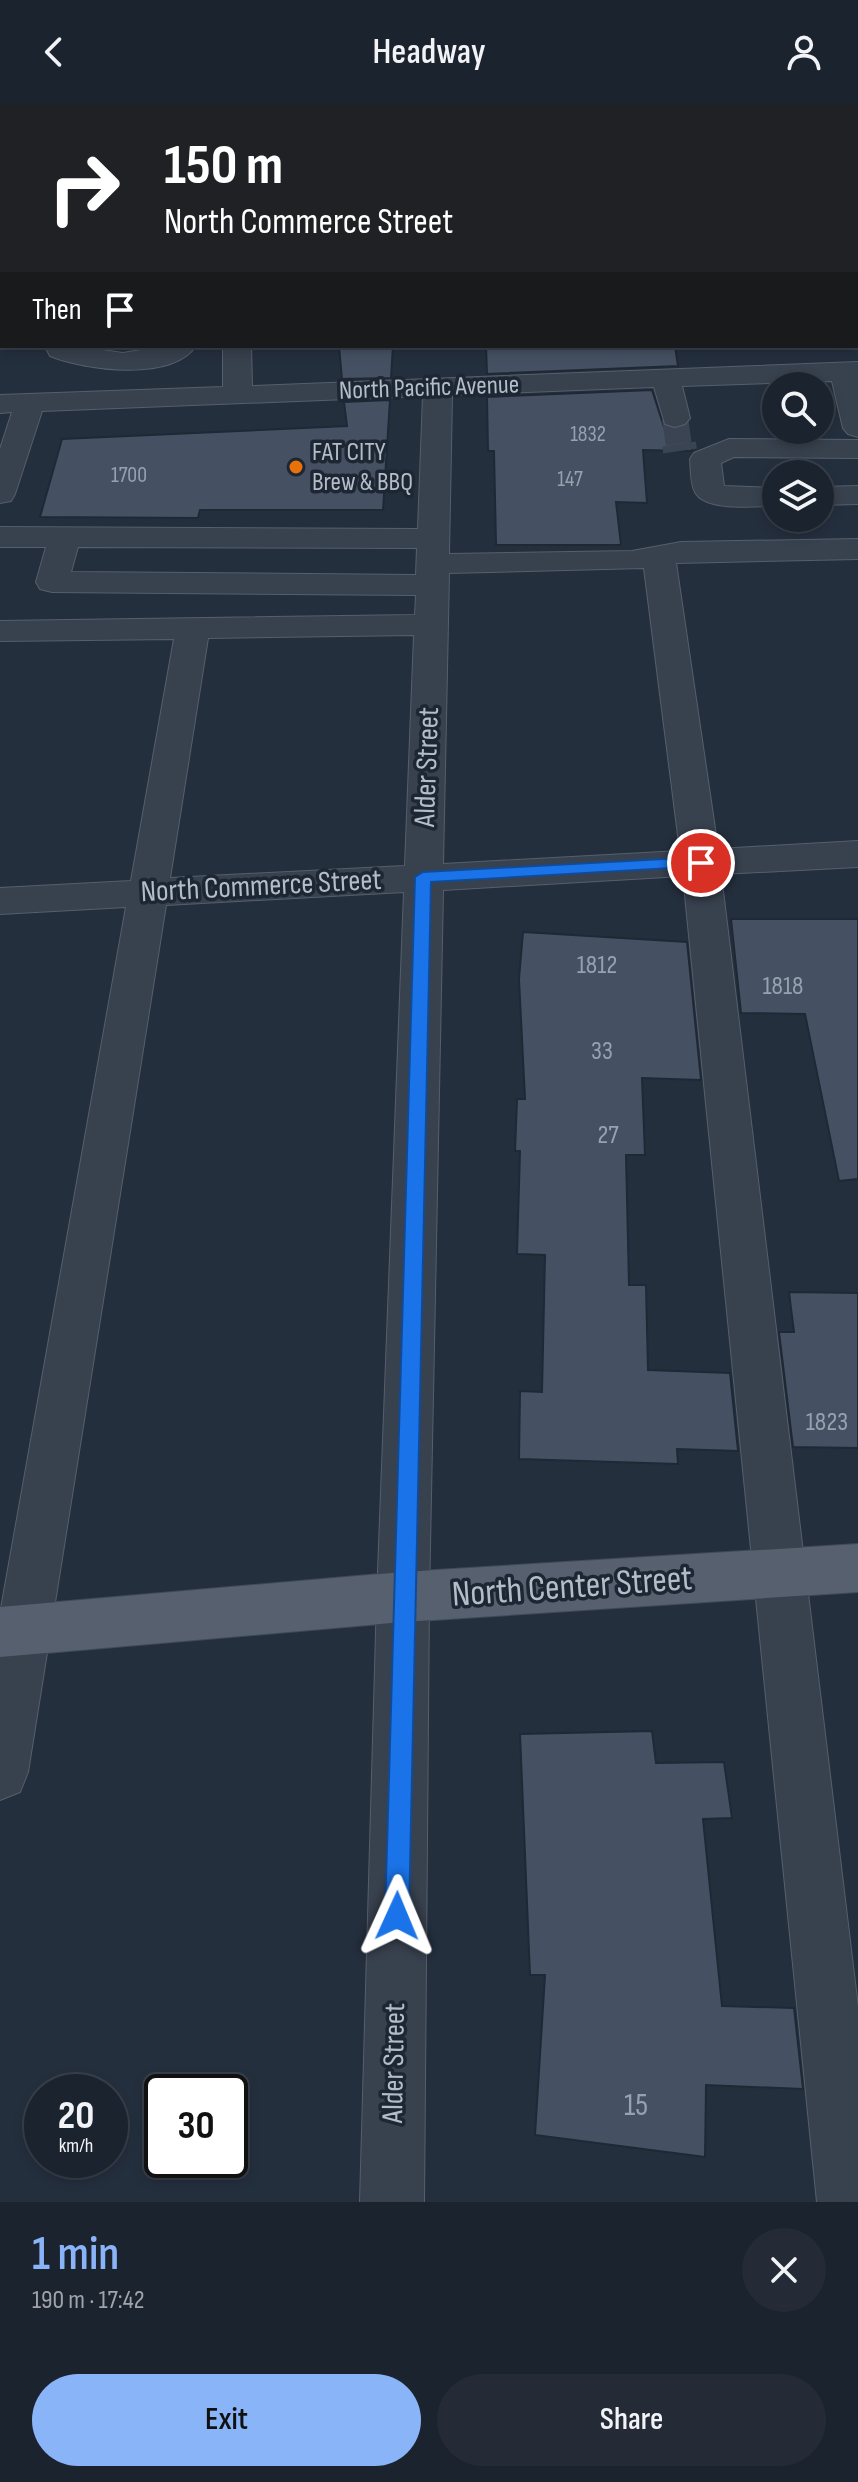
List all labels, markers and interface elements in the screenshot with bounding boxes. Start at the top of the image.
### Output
icon: back [32,30,76,74]
icon: person [782,30,826,74]
text: Headway [373,31,485,74]
text: 150 m [164,133,283,200]
icon: right [32,136,136,240]
text: North Commerce Street [164,201,453,244]
icon: arrive [98,288,142,332]
text: Then [32,292,82,328]
street label: North Pacific Avenue [338,369,520,407]
map controls [762,372,834,532]
button: search [762,372,834,444]
house number: 1832 [570,421,606,448]
place label: FAT CITY Brew & BBQ [312,437,413,498]
marker: FAT CITY Brew & BBQ [287,458,305,476]
button: layers [762,460,834,532]
house number: 1700 [111,462,147,489]
house number: 147 [557,466,583,493]
street label: Alder Street [407,706,447,829]
pin [667,829,735,897]
icon: arrive [679,841,723,885]
street label: North Commerce Street [140,862,382,910]
house number: 1812 [577,950,617,981]
house number: 1818 [763,971,803,1002]
house number: 33 [591,1036,613,1067]
house number: 27 [597,1120,619,1151]
house number: 1823 [806,1407,848,1438]
street label: North Center Street [450,1557,694,1617]
position arrow [355,1874,439,1958]
street label: Alder Street [375,2003,413,2124]
speed limit sign: 30 [144,2074,248,2178]
house number: 15 [624,2086,648,2125]
text: 20 [58,2092,94,2140]
text: km/h [59,2134,93,2158]
text: 1 min [32,2226,119,2283]
button: close [742,2228,826,2312]
text: 190 m · 17:42 [32,2285,144,2316]
button: Exit [32,2374,421,2466]
button: Share [437,2374,826,2466]

